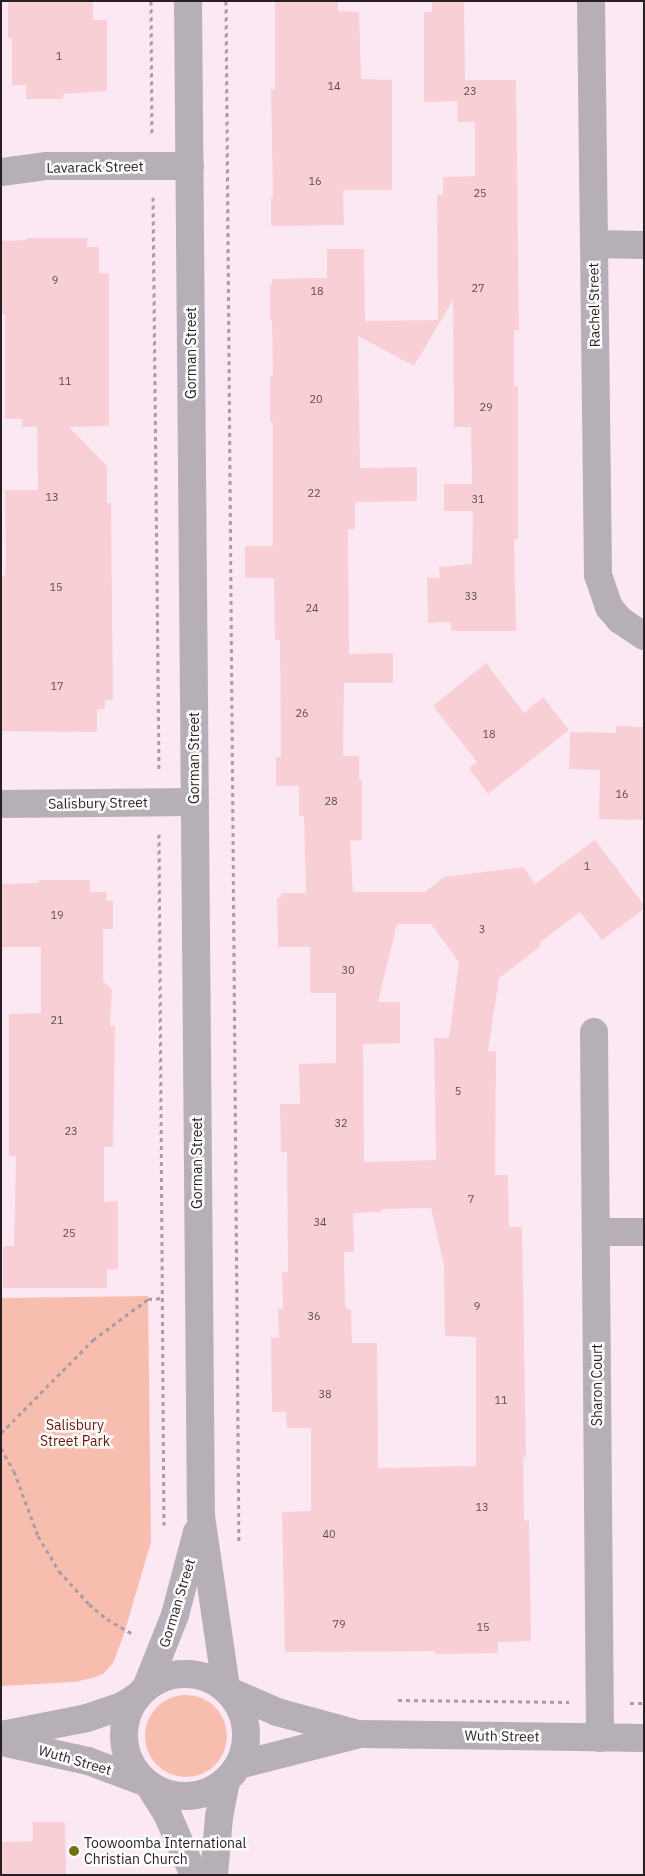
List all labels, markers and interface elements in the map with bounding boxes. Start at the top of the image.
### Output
house number: 1 [56,49,62,63]
house number: 14 [327,79,341,93]
house number: 23 [463,84,477,98]
street label: Lavarack Street [46,158,144,176]
house number: 16 [308,174,322,188]
house number: 25 [473,186,487,200]
street label: Rachel Street [585,263,603,347]
house number: 9 [52,273,58,287]
house number: 27 [471,281,485,295]
house number: 18 [310,284,324,298]
street label: Gorman Street [183,307,199,399]
house number: 11 [58,374,72,388]
house number: 20 [309,392,323,406]
house number: 29 [479,400,493,414]
house number: 22 [307,486,321,500]
house number: 13 [45,490,59,504]
house number: 31 [471,492,485,506]
house number: 15 [49,580,63,594]
house number: 33 [464,589,478,603]
house number: 24 [305,601,319,615]
house number: 17 [50,679,64,693]
house number: 26 [295,706,309,720]
street label: Gorman Street [186,712,202,804]
house number: 18 [482,727,496,741]
house number: 16 [615,787,629,801]
street label: Salisbury Street [48,794,148,812]
house number: 28 [324,794,338,808]
house number: 1 [584,859,590,873]
house number: 19 [50,908,64,922]
house number: 3 [479,922,485,936]
house number: 30 [341,963,355,977]
house number: 21 [50,1013,64,1027]
house number: 5 [455,1084,461,1098]
house number: 32 [334,1116,348,1130]
street label: Gorman Street [189,1117,205,1209]
house number: 23 [64,1124,78,1138]
house number: 7 [468,1192,474,1206]
house number: 34 [313,1215,327,1229]
house number: 25 [62,1226,76,1240]
house number: 9 [474,1299,480,1313]
house number: 36 [307,1309,321,1323]
street label: Sharon Court [589,1344,605,1426]
house number: 38 [318,1387,332,1401]
house number: 11 [494,1393,508,1407]
park label: Salisbury Street Park [40,1417,110,1450]
house number: 13 [475,1500,489,1514]
house number: 40 [322,1527,336,1541]
street label: Gorman Street [156,1557,198,1649]
house number: 79 [332,1617,346,1631]
house number: 15 [476,1620,490,1634]
street label: Wuth Street [464,1727,540,1745]
street label: Wuth Street [37,1742,113,1778]
place label: Toowoomba International Christian Church [84,1835,246,1868]
marker: Toowoomba International Christian Church [68,1845,80,1857]

